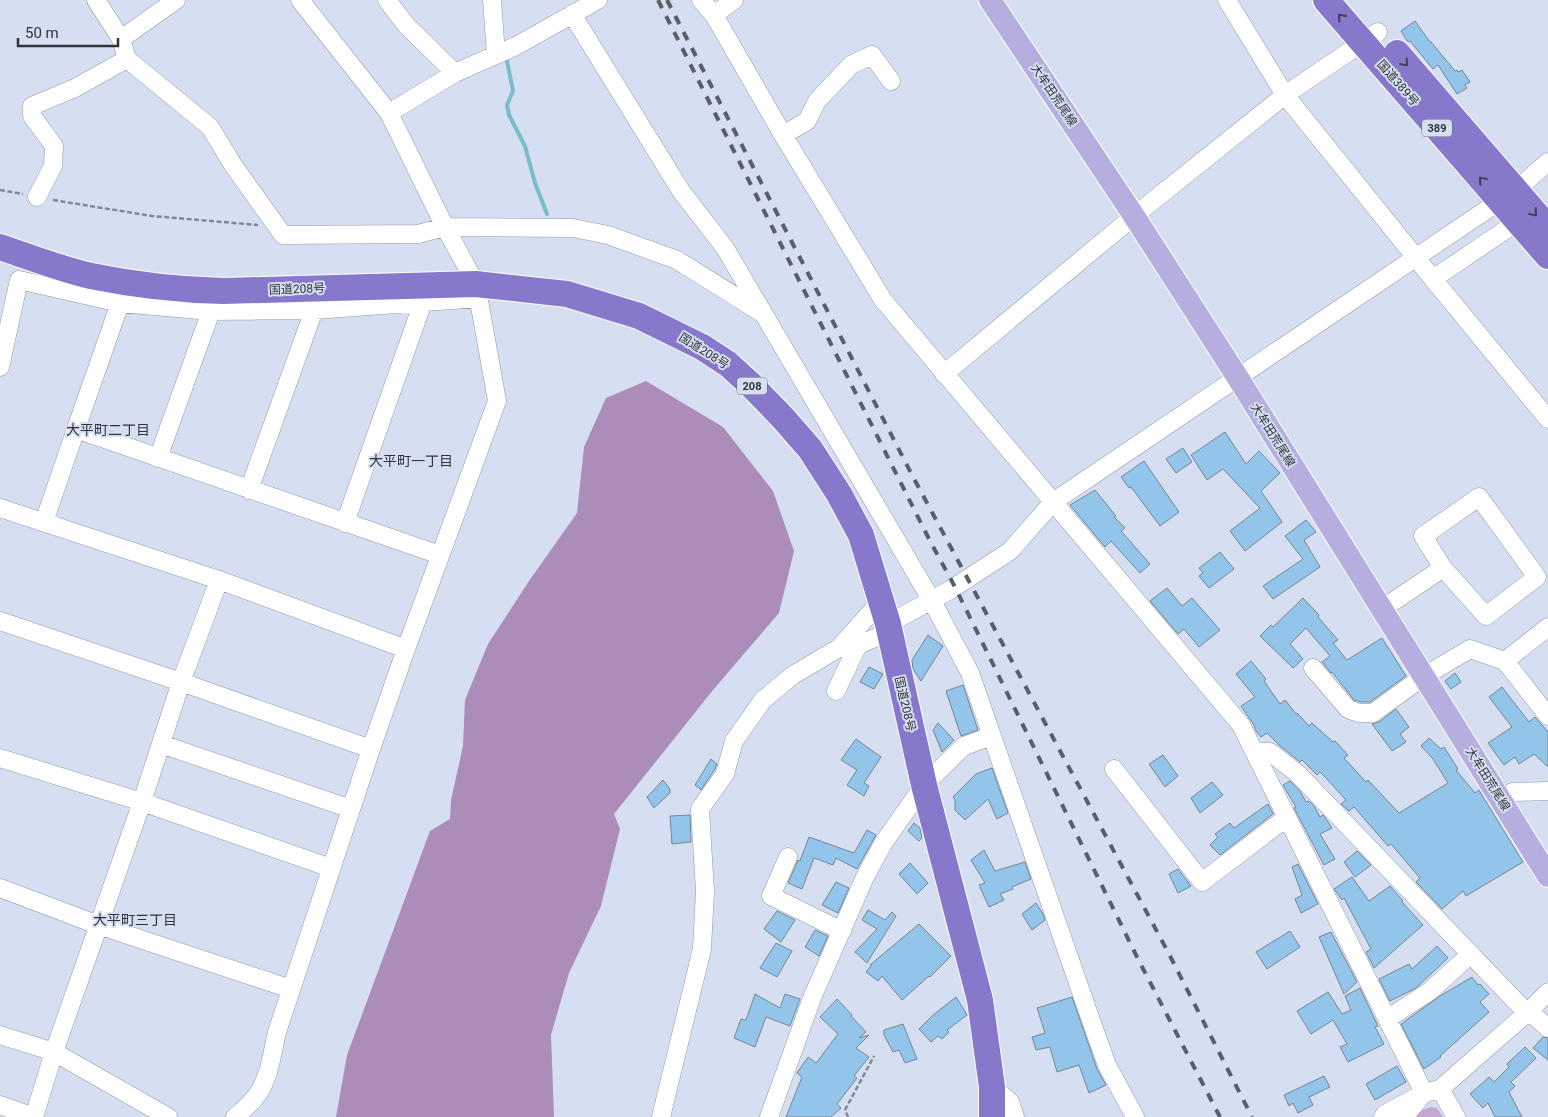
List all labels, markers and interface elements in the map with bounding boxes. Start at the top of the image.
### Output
one-way arrow [1338,14,1347,23]
scale bar [18,15,118,47]
text: 50 m [25,24,59,42]
street label: 国道389号 [1374,57,1422,109]
one-way arrow [1399,58,1408,67]
street label: 大牟田荒尾線 [1028,61,1080,129]
road number: 389 [1422,120,1452,136]
one-way arrow [1479,176,1488,185]
one-way arrow [1529,207,1538,216]
street label: 国道208号 [269,281,325,297]
street label: 国道208号 [676,330,732,372]
road number: 208 [737,378,767,394]
street label: 大牟田荒尾線 [1248,401,1298,469]
district label: 大平町二丁目 [66,422,150,438]
district label: 大平町一丁目 [369,453,453,469]
street label: 国道208号 [892,675,918,733]
street label: 大牟田荒尾線 [1463,745,1513,813]
district label: 大平町三丁目 [93,912,177,928]

